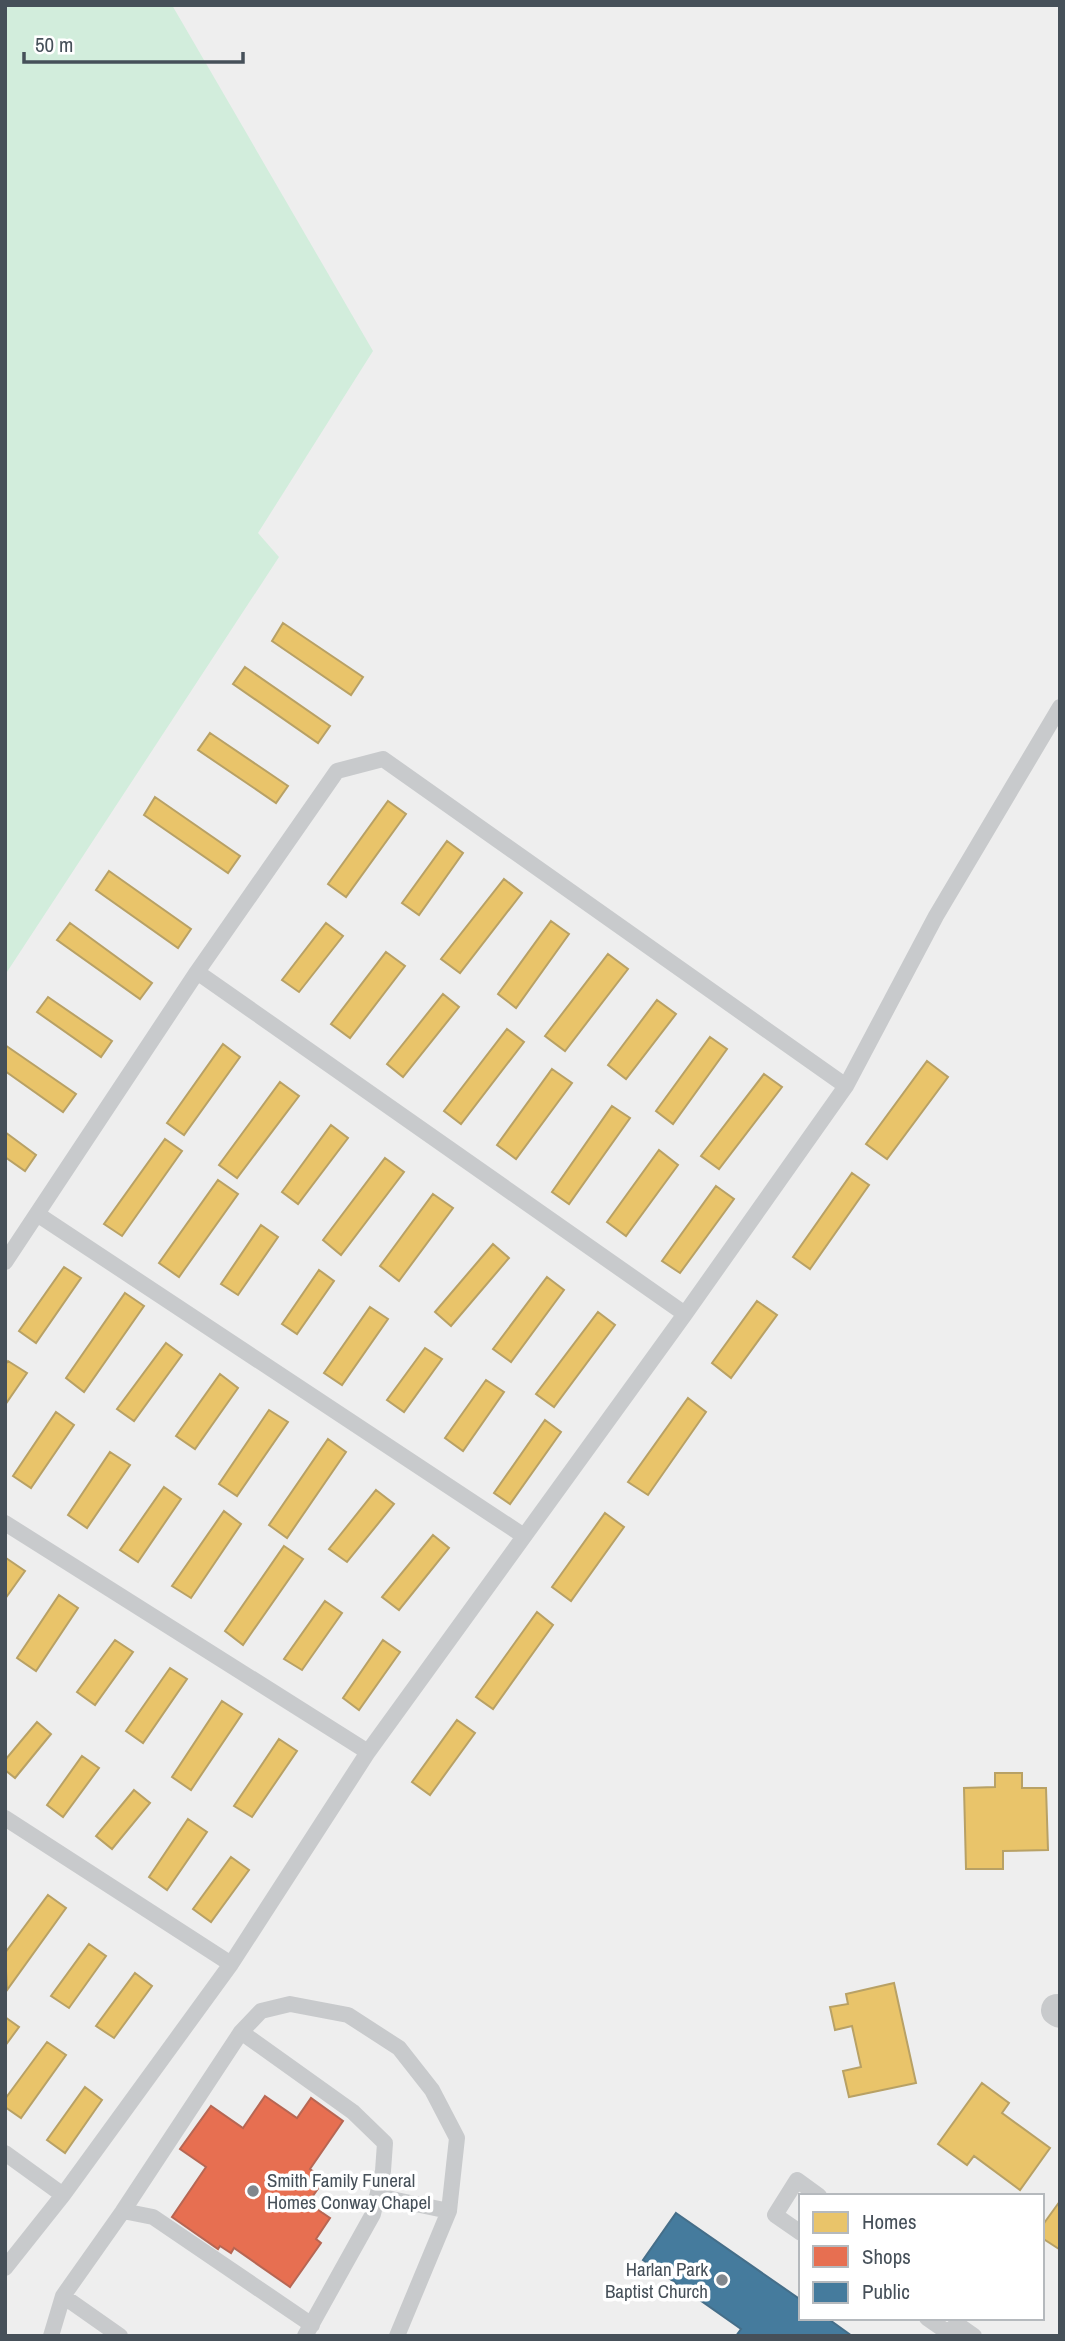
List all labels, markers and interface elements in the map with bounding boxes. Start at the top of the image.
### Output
scale bar [24,21,243,65]
text: 50 m [35,30,73,59]
place label: Smith Family Funeral Homes Conway Chapel [267,2167,431,2215]
marker: Smith Family Funeral Homes Conway Chapel [245,2183,261,2199]
legend [799,2194,1044,2320]
text: Homes [862,2207,917,2236]
text: Shops [862,2242,911,2271]
place label: Harlan Park Baptist Church [605,2256,708,2304]
marker: Harlan Park Baptist Church [714,2272,730,2288]
text: Public [862,2277,910,2306]

